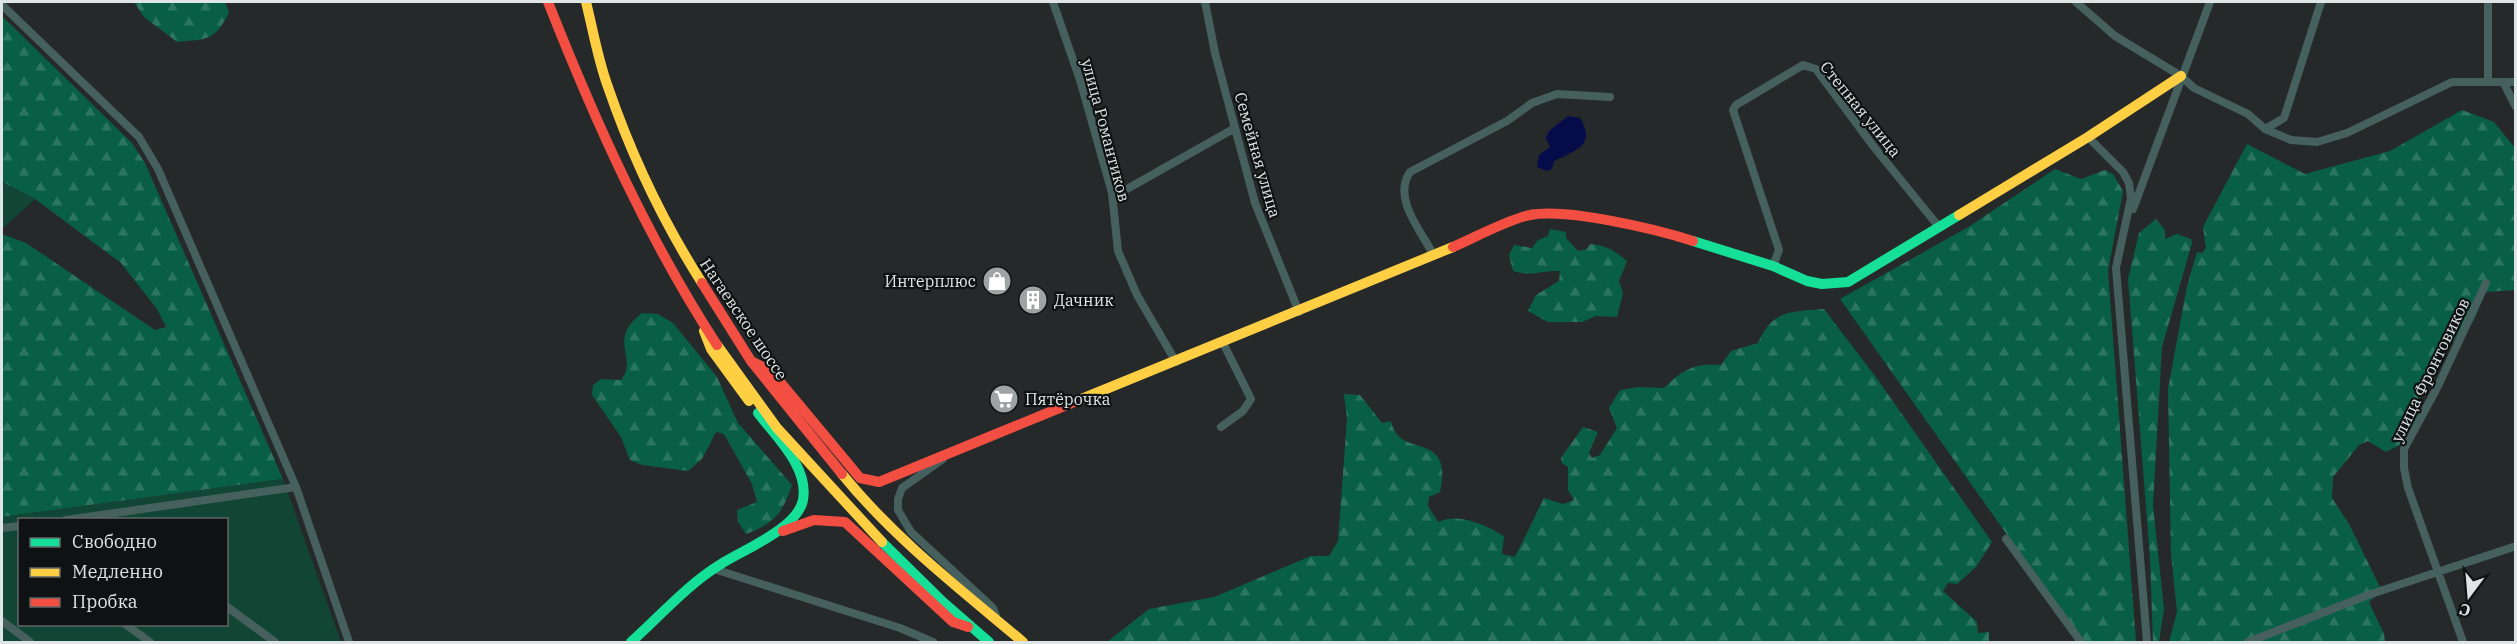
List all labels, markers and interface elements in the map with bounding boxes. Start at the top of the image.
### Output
street label: улица Романтиков [1077,56,1135,204]
street label: Степная улица [1816,57,1906,161]
street label: Семейная улица [1231,90,1286,220]
street label: Нагаевское шоссе [696,254,792,384]
shop icon: Интерплюс [981,265,1013,297]
place label: Интерплюс [884,271,976,291]
building icon: Дачник [1017,284,1049,316]
place label: Дачник [1054,290,1114,310]
street label: улица Фронтовиков [2386,295,2474,445]
supermarket icon: Пятёрочка [988,383,1020,415]
place label: Пятёрочка [1025,389,1111,409]
legend [18,518,228,626]
text: Свободно [72,530,157,553]
text: Медленно [72,560,163,583]
north arrow [2439,566,2499,626]
text: Пробка [72,590,138,613]
text: С [2457,599,2473,621]

